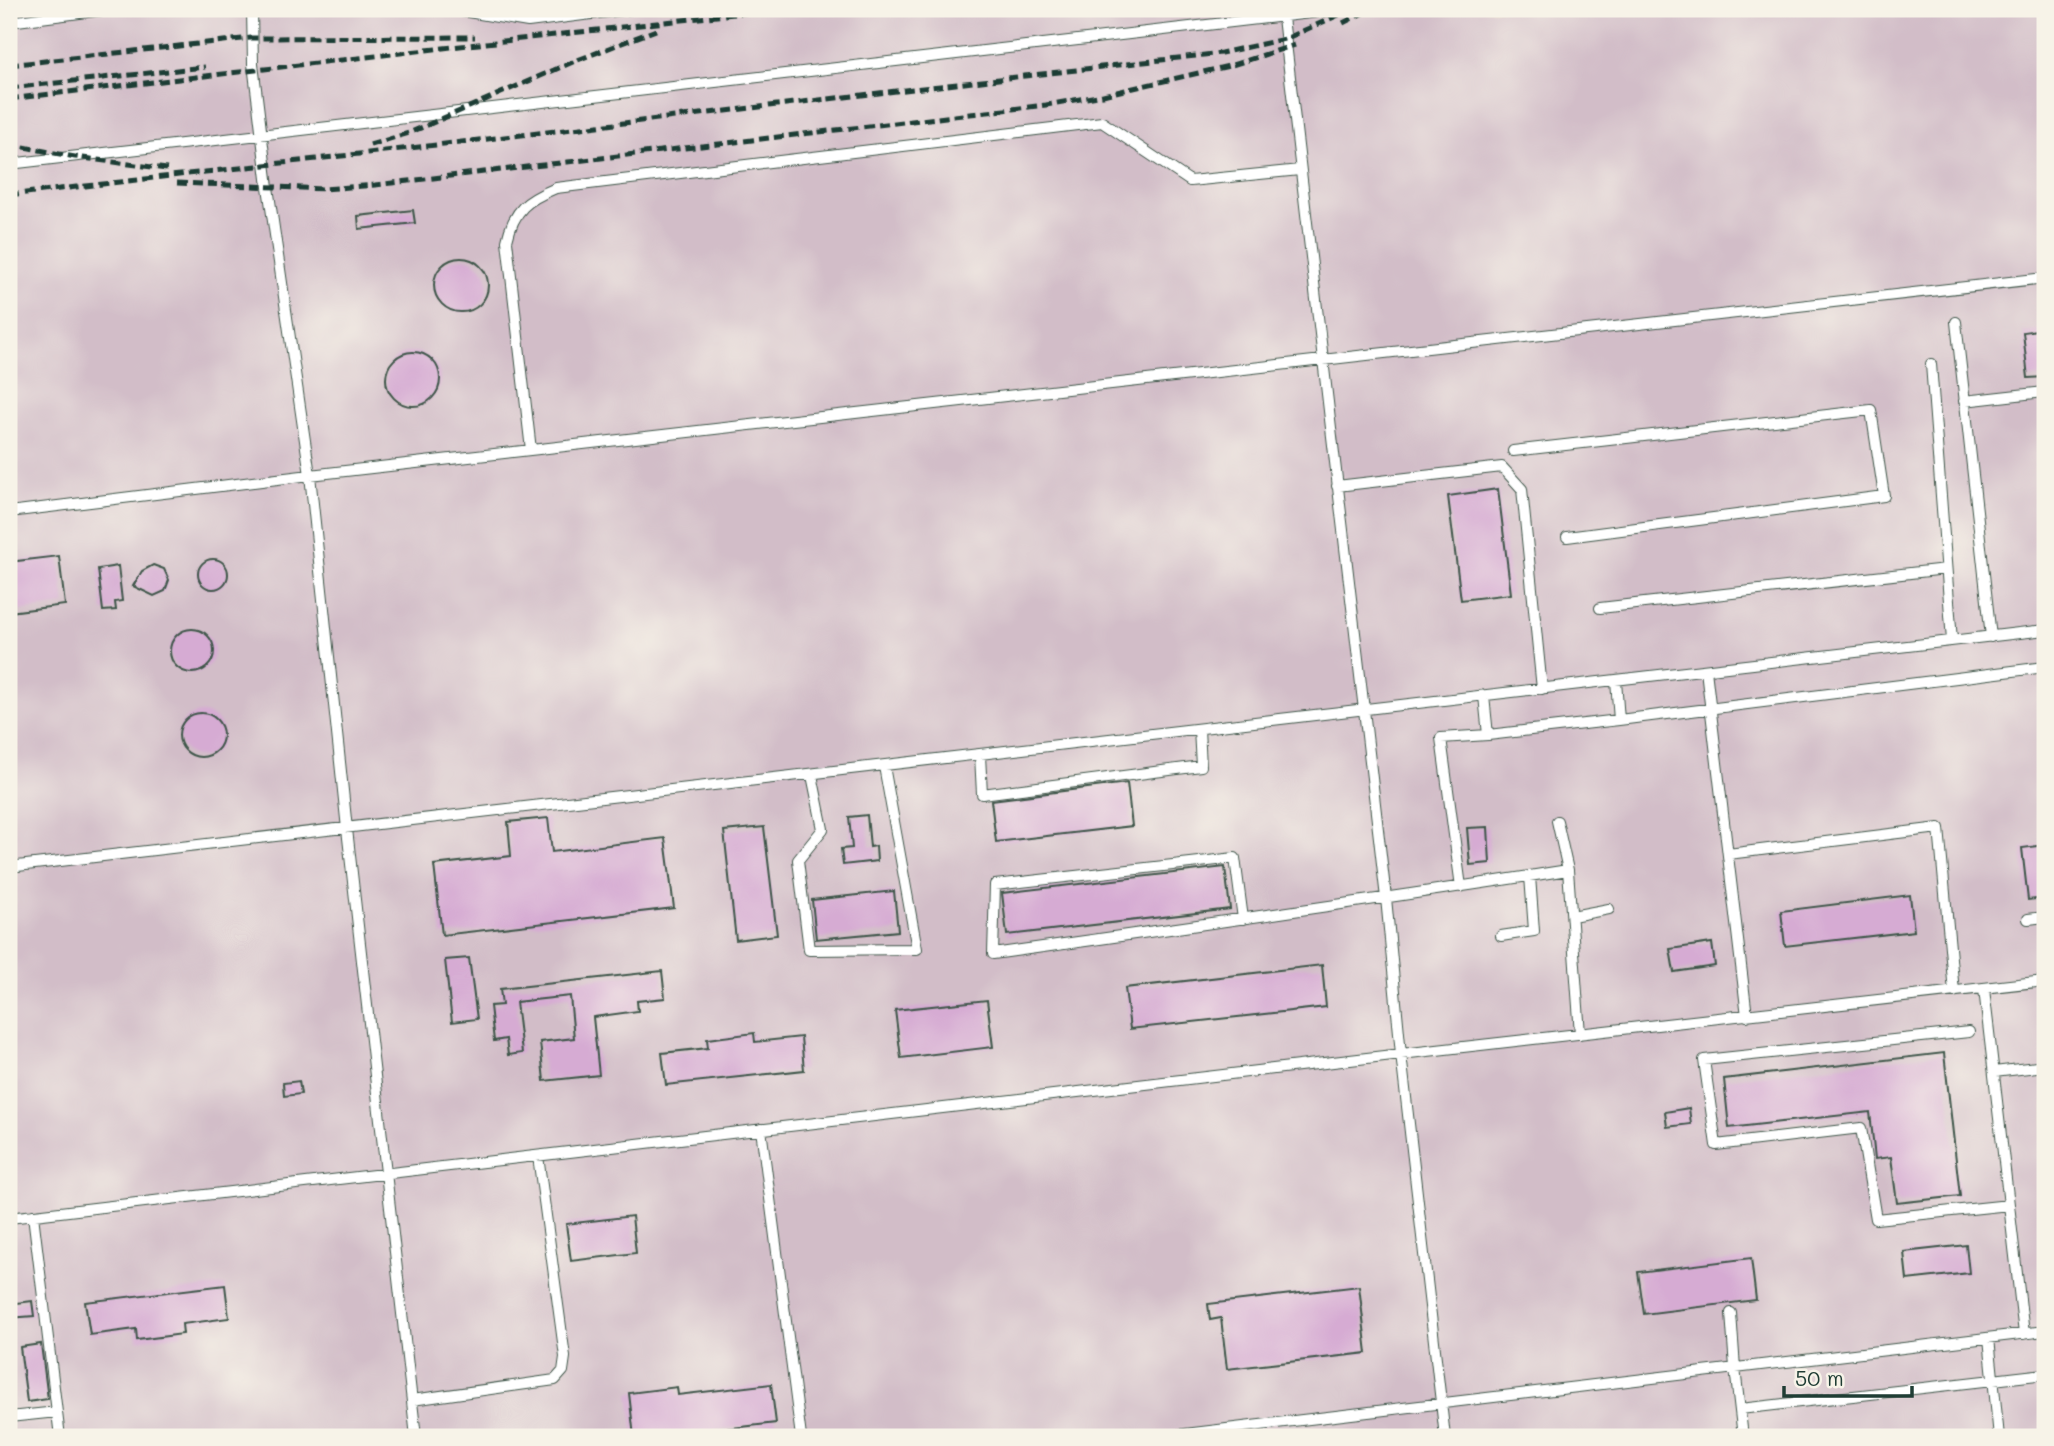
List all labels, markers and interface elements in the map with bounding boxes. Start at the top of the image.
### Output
scale bar [1784,1355,1912,1399]
text: 50 m [1795,1364,1844,1391]

